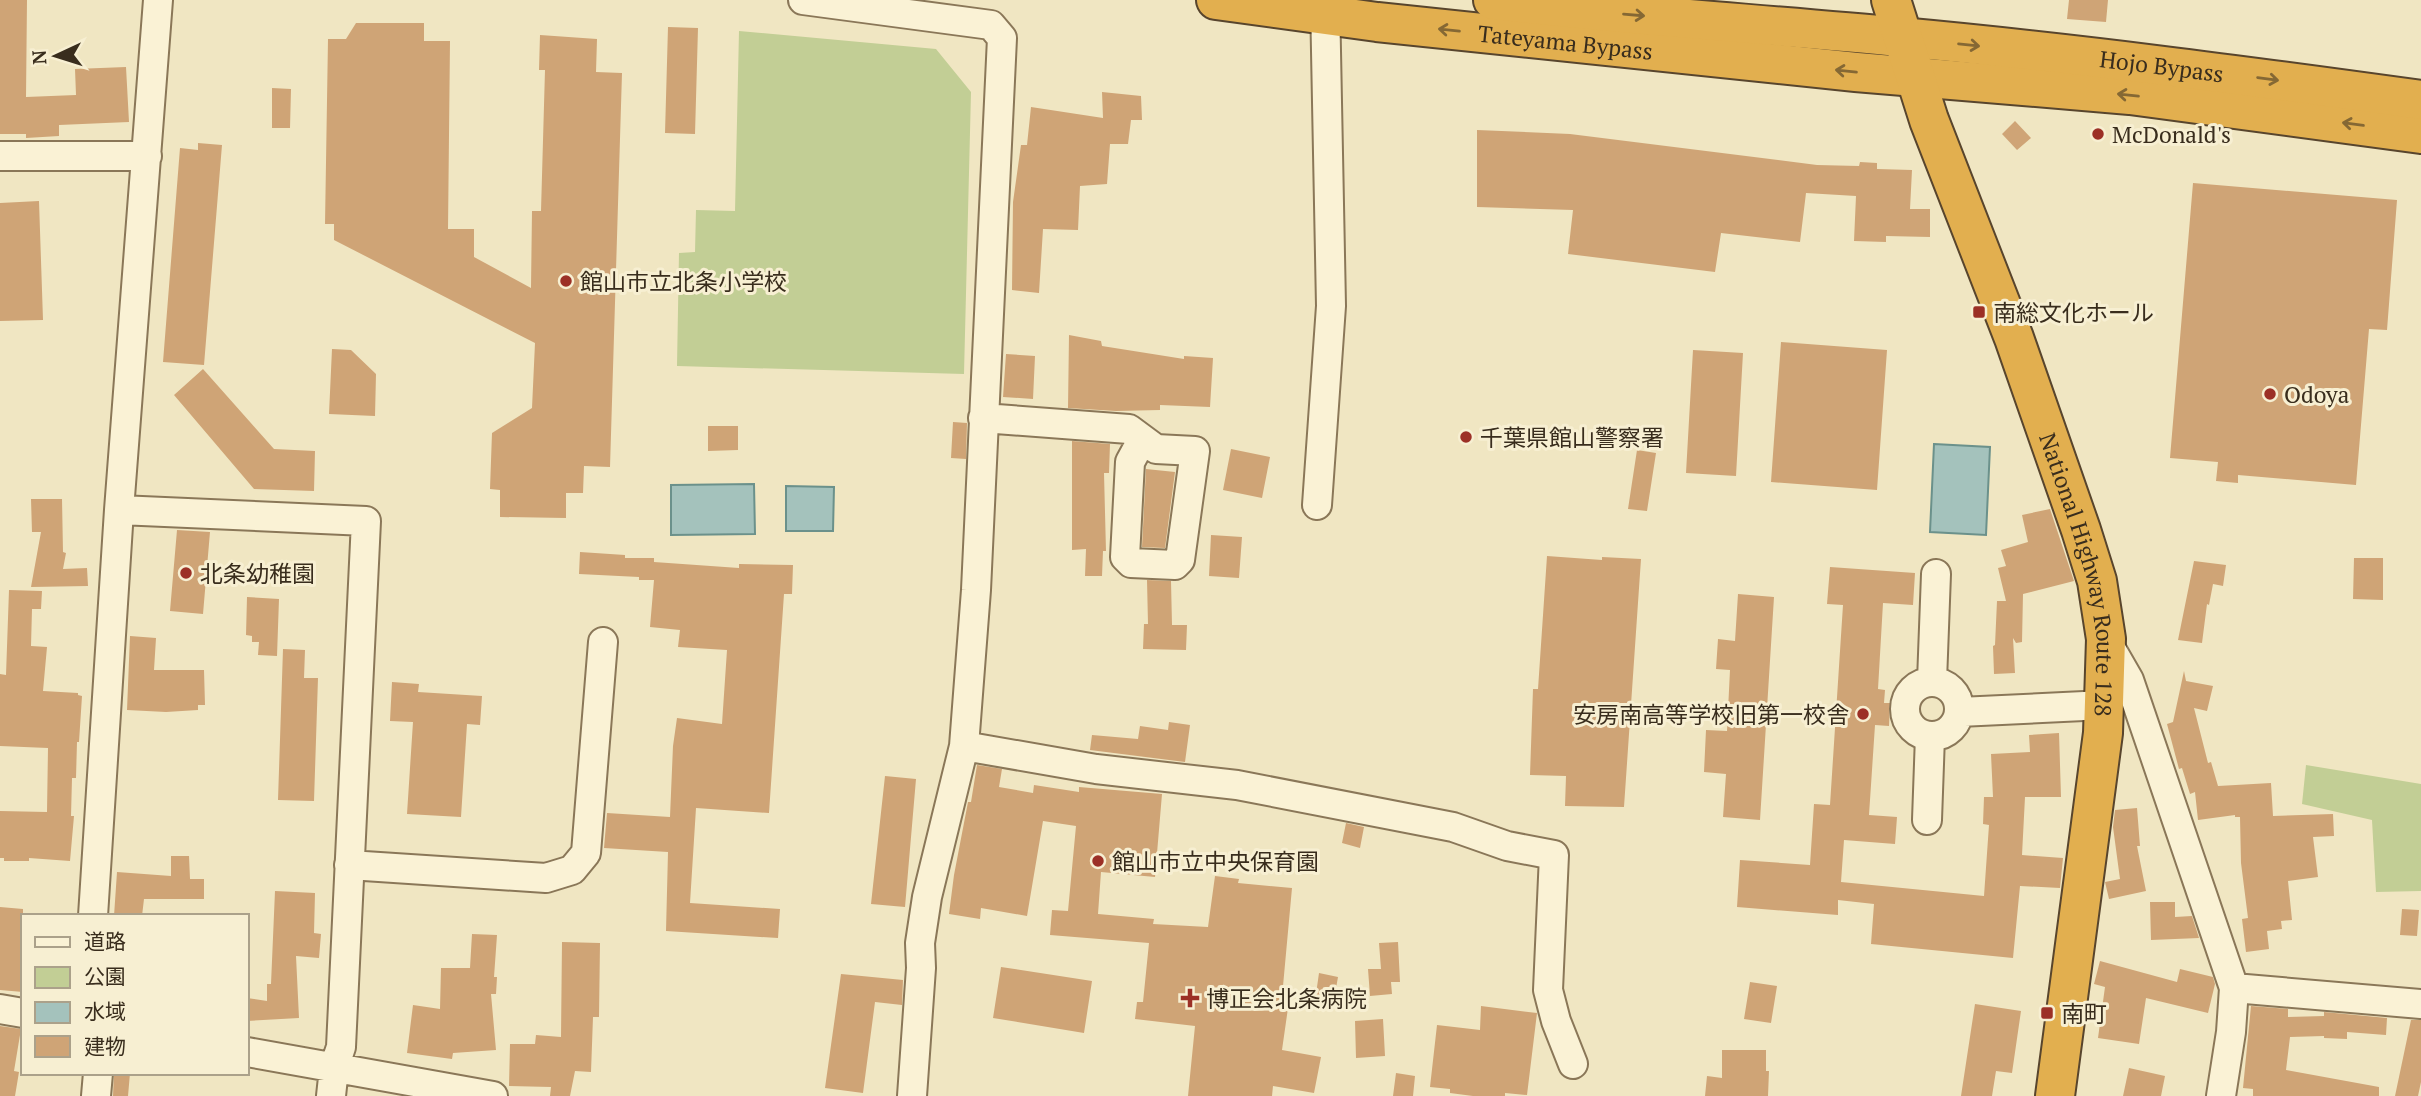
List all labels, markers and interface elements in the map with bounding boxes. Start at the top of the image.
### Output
one-way arrow [1622,9,1645,22]
street label: Tateyama Bypass [1477,17,1654,66]
north arrow [21,21,91,91]
one-way arrow [1438,23,1461,36]
one-way arrow [1957,38,1980,51]
street label: Hojo Bypass [2098,43,2226,89]
text: N [26,49,52,65]
one-way arrow [1835,65,1858,78]
one-way arrow [2256,73,2279,86]
one-way arrow [2117,88,2140,101]
one-way arrow [2343,118,2365,131]
place label: McDonald's [2112,119,2231,150]
marker: McDonald's [2090,126,2106,142]
place label: 館山市立北条小学校 [580,266,787,297]
marker: 館山市立北条小学校 [558,273,574,289]
place label: 南総文化ホール [1993,297,2154,328]
marker: 南総文化ホール [1971,304,1987,320]
place label: Odoya [2284,379,2350,410]
marker: Odoya [2262,386,2278,402]
place label: 千葉県館山警察署 [1480,422,1664,453]
street label: National Highway Route 128 [2033,428,2122,717]
marker: 千葉県館山警察署 [1458,429,1474,445]
place label: 北条幼稚園 [200,558,315,589]
marker: 北条幼稚園 [178,565,194,581]
place label: 安房南高等学校旧第一校舎 [1573,699,1849,730]
marker: 安房南高等学校旧第一校舎 [1855,706,1871,722]
place label: 館山市立中央保育園 [1112,846,1319,877]
marker: 館山市立中央保育園 [1090,853,1106,869]
legend [21,914,248,1075]
text: 道路 [84,927,126,955]
text: 公園 [84,962,126,990]
place label: 博正会北条病院 [1206,983,1367,1014]
marker: 博正会北条病院 [1180,988,1200,1008]
text: 水域 [84,997,126,1025]
place label: 南町 [2061,998,2107,1029]
marker: 南町 [2039,1005,2055,1021]
text: 建物 [84,1032,126,1060]

